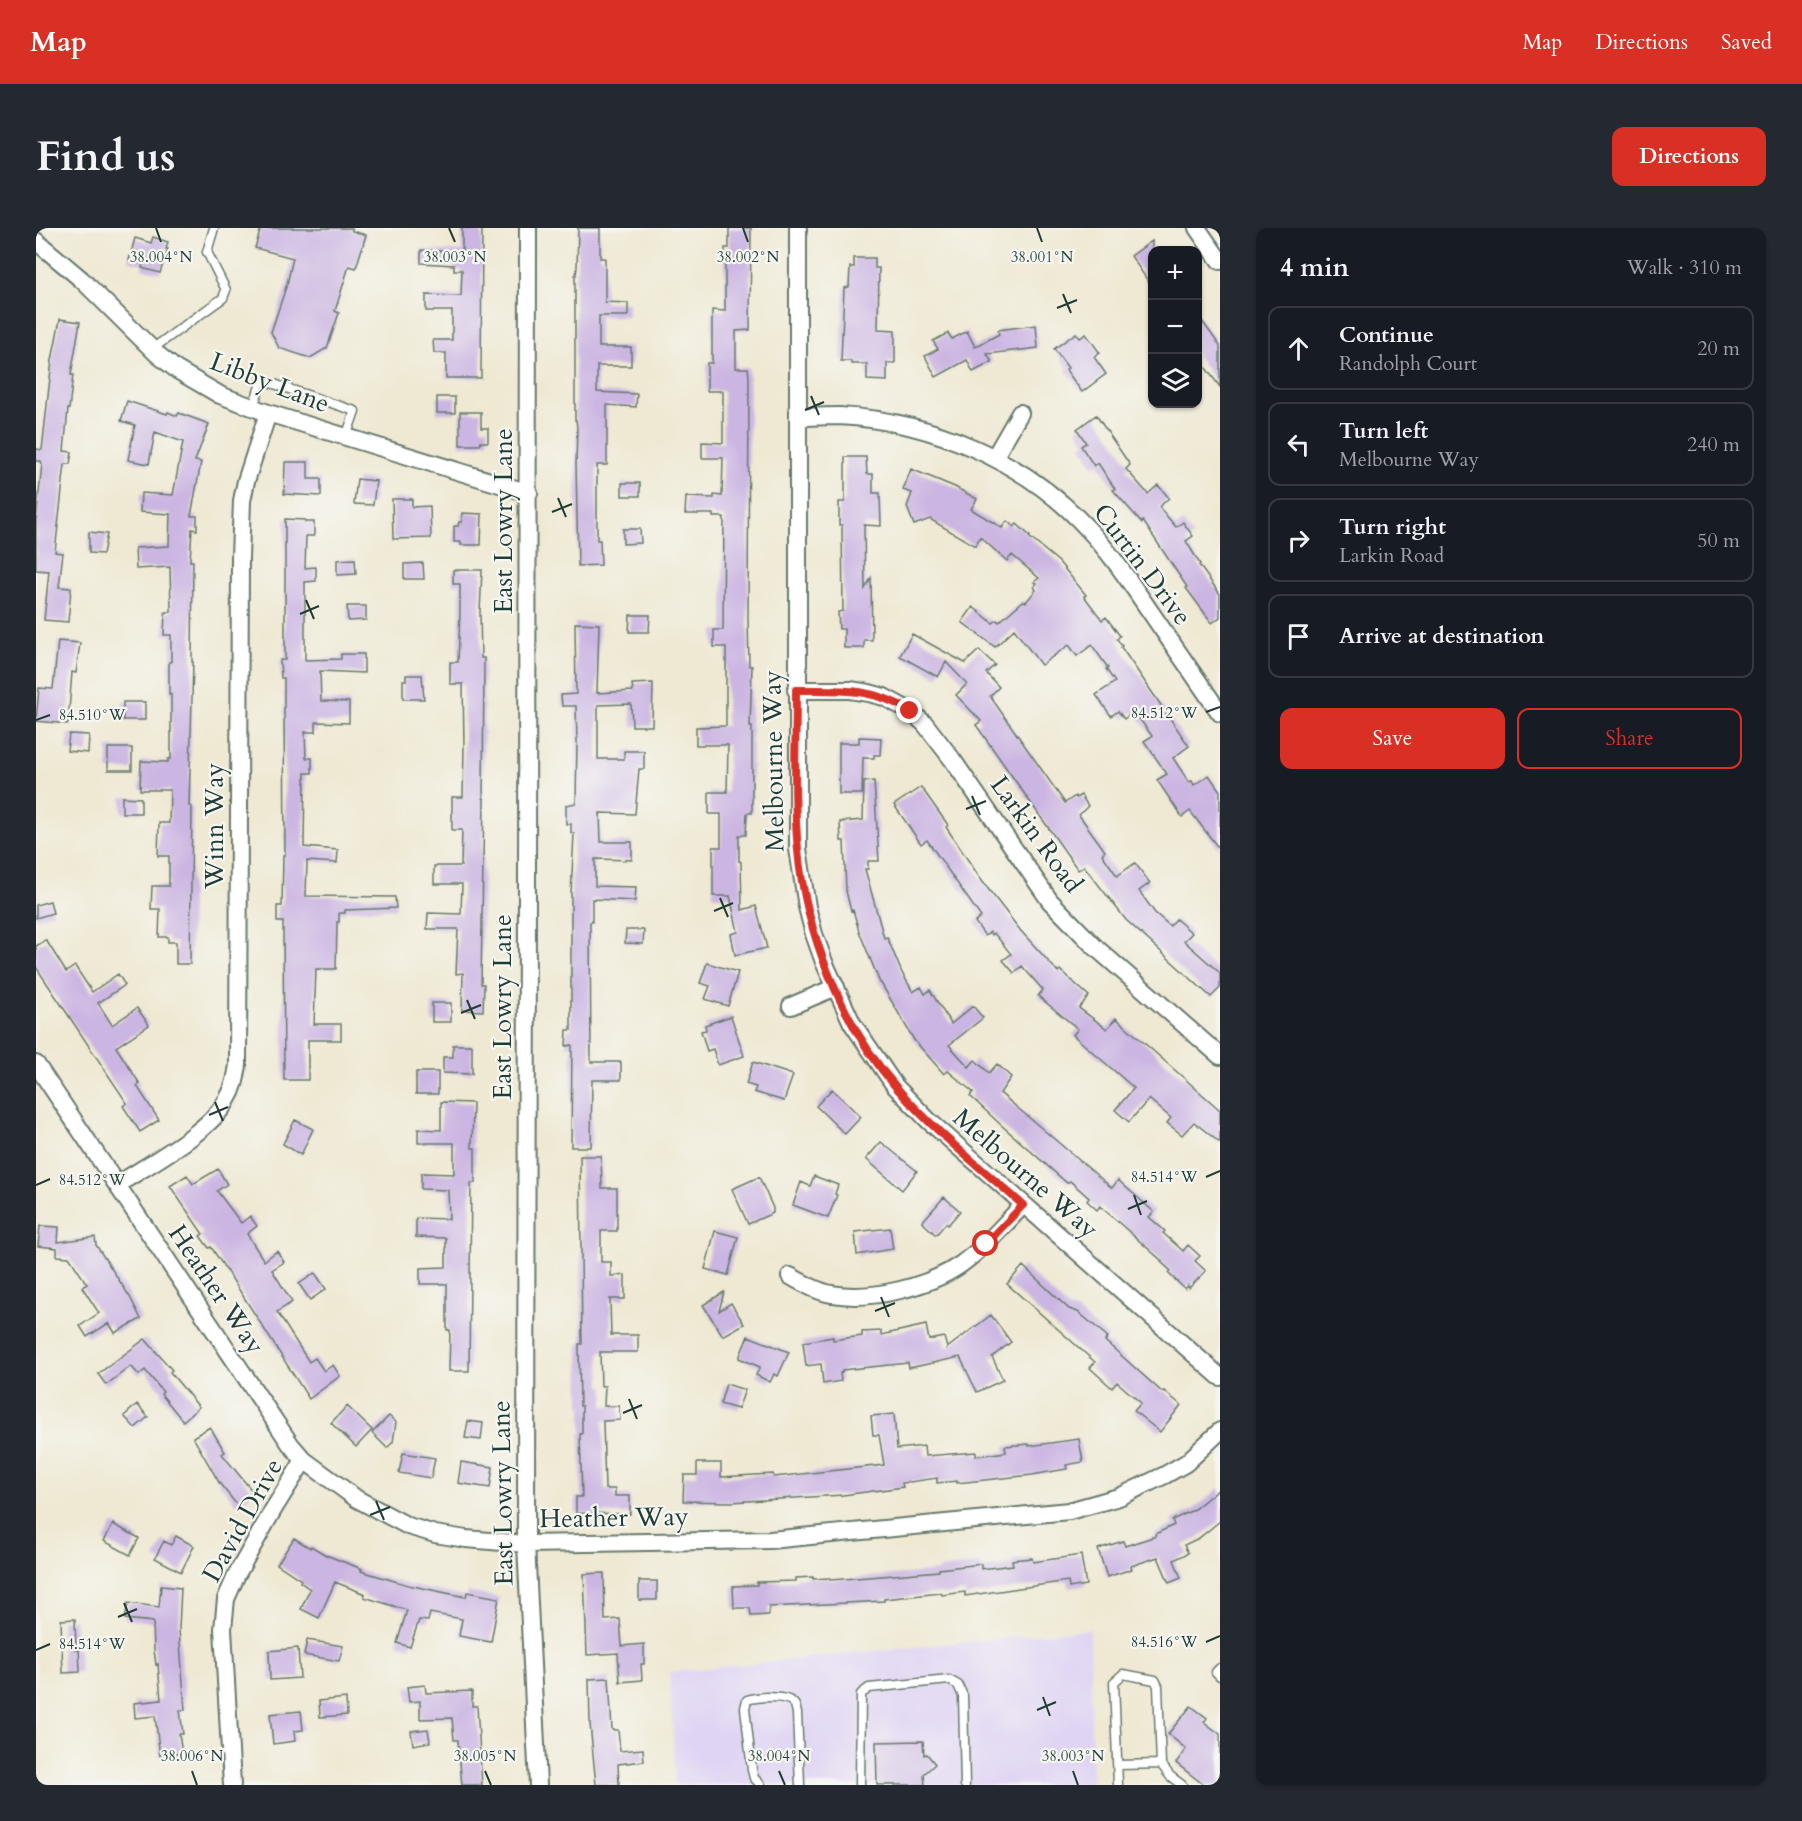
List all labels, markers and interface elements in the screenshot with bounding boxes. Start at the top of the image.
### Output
text: Map [30,23,87,61]
text: Map [1522,28,1562,57]
text: Directions [1595,28,1688,57]
text: Saved [1721,28,1772,57]
button: Directions [1612,127,1766,186]
text: Find us [36,128,176,185]
map controls [1148,246,1202,408]
button: + [1148,246,1202,300]
text: 38.004°N [130,247,193,267]
text: 38.003°N [424,247,487,267]
text: 38.002°N [717,247,780,267]
text: 38.001°N [1011,247,1074,267]
text: 4 min [1280,250,1349,285]
text: Walk · 310 m [1627,254,1742,281]
button: − [1148,300,1202,354]
text: Continue [1339,320,1434,350]
icon: ahead [1282,332,1315,365]
text: 20 m [1697,335,1740,362]
street label: Libby Lane [205,344,335,421]
text: Randolph Court [1339,350,1477,377]
button: layers [1148,354,1202,408]
text: Turn left [1339,416,1428,446]
street label: East Lowry Lane [486,428,521,614]
icon: left [1282,428,1315,461]
text: 240 m [1687,431,1740,458]
text: Melbourne Way [1339,446,1479,473]
street label: Curtin Drive [1085,496,1200,632]
text: Turn right [1339,512,1446,542]
icon: right [1282,524,1315,557]
text: 50 m [1697,527,1740,554]
text: Larkin Road [1339,542,1444,569]
icon: arrive [1282,620,1315,653]
text: Arrive at destination [1339,621,1544,651]
street label: Melbourne Way [754,669,793,852]
route end [896,697,922,723]
text: 84.512°W [1131,703,1198,723]
text: 84.510°W [59,705,126,725]
button: Save [1280,708,1505,769]
button: Share [1517,708,1742,769]
street label: Winn Way [197,763,232,890]
street label: Larkin Road [982,769,1091,900]
street label: East Lowry Lane [485,914,520,1100]
street label: Melbourne Way [946,1100,1106,1246]
text: 84.514°W [1131,1167,1198,1187]
text: 84.512°W [59,1170,126,1190]
street label: Heather Way [160,1218,273,1361]
route start [972,1230,998,1256]
street label: East Lowry Lane [483,1400,522,1586]
street label: David Drive [194,1452,291,1588]
street label: Heather Way [539,1499,689,1536]
text: 84.516°W [1131,1632,1198,1652]
text: 84.514°W [59,1634,126,1654]
text: 38.006°N [161,1746,224,1766]
text: 38.005°N [454,1746,517,1766]
text: 38.004°N [748,1746,811,1766]
text: 38.003°N [1042,1746,1105,1766]

